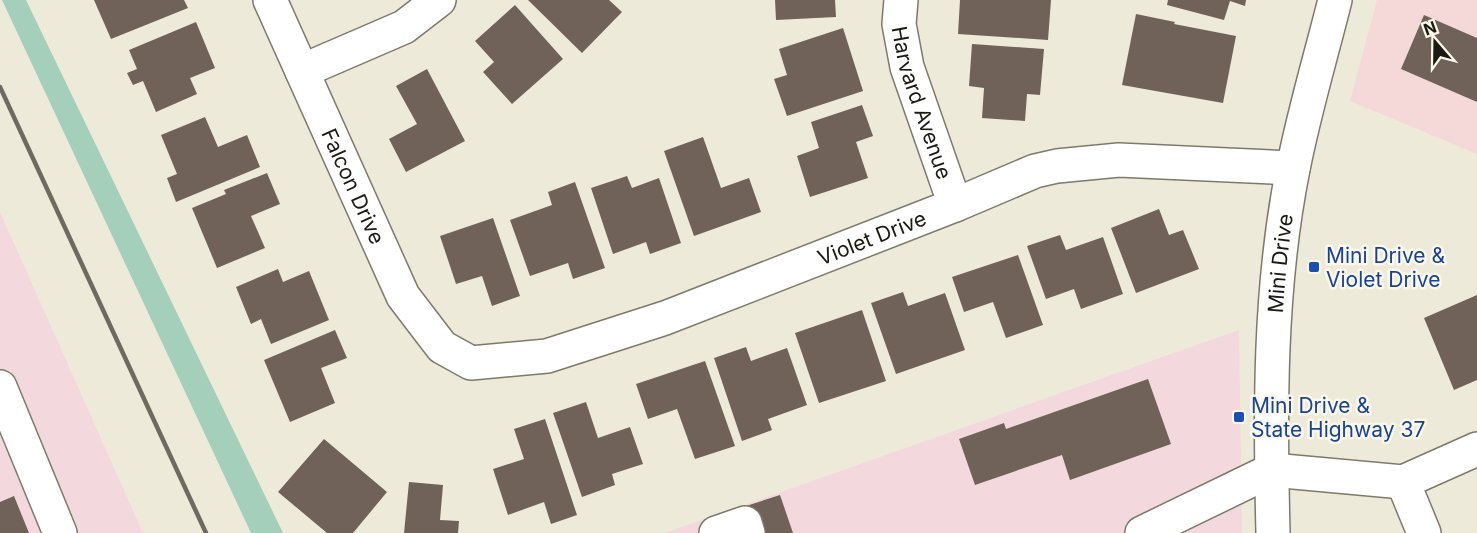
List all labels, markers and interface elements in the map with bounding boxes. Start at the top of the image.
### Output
north arrow [1405,12,1465,72]
text: N [1421,16,1439,39]
street label: Harvard Avenue [887,24,958,182]
street label: Falcon Drive [317,124,390,248]
street label: Violet Drive [814,205,930,270]
street label: Mini Drive [1262,212,1297,314]
place label: Mini Drive & Violet Drive [1326,243,1445,292]
marker: Mini Drive & Violet Drive [1307,260,1321,274]
place label: Mini Drive & State Highway 37 [1251,393,1425,442]
marker: Mini Drive & State Highway 37 [1232,410,1246,424]

